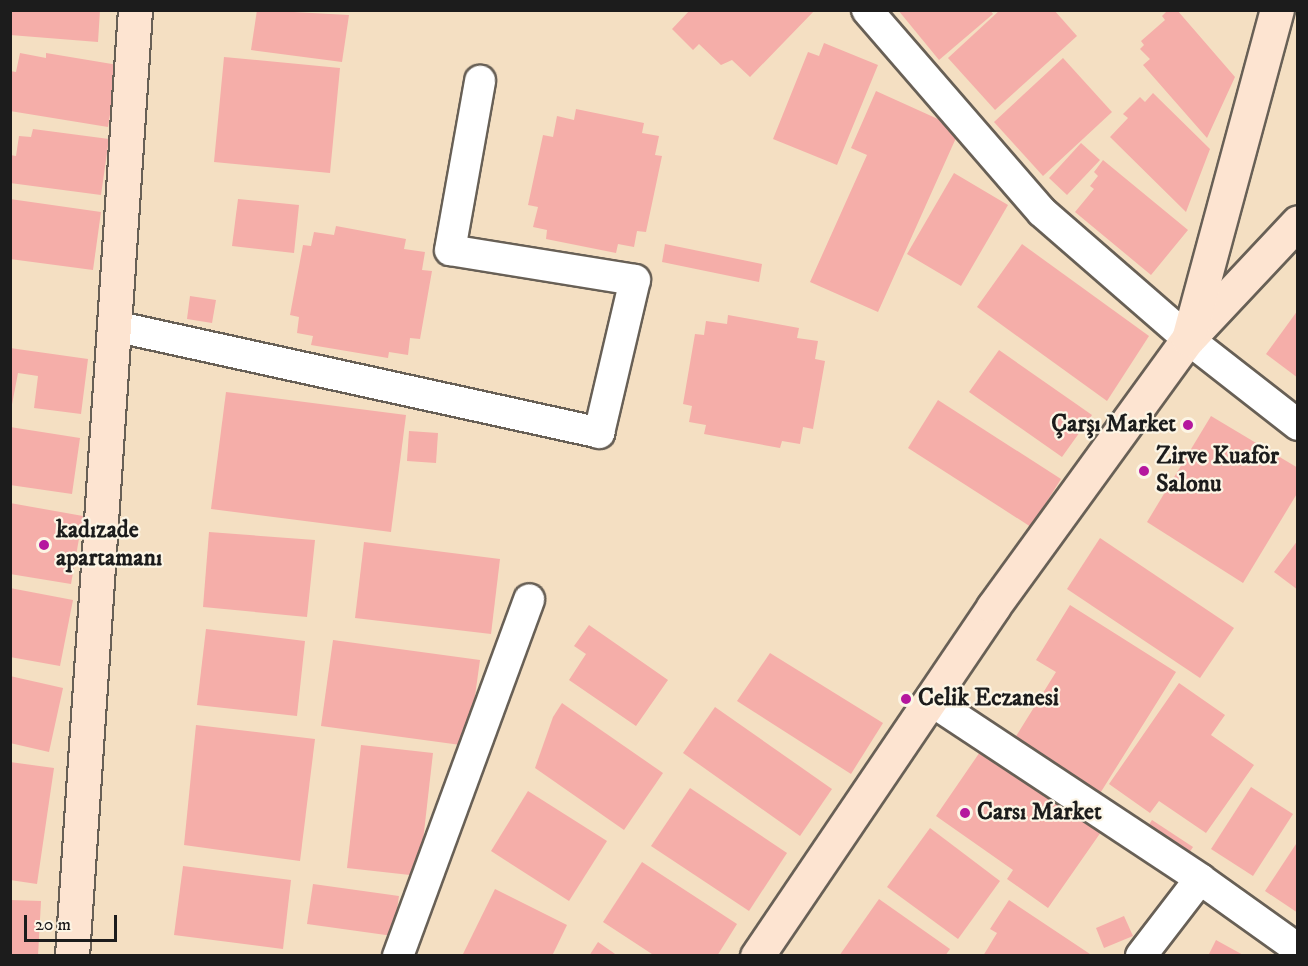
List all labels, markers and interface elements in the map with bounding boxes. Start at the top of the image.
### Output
place label: Çarşı Market [1051,411,1176,439]
marker: Çarşı Market [1181,418,1195,432]
place label: Zirve Kuaför Salonu [1156,443,1279,499]
marker: Zirve Kuaför Salonu [1137,464,1151,478]
place label: kadızade apartamanı [56,517,162,573]
marker: kadızade apartamanı [37,538,51,552]
place label: Celik Eczanesi [918,685,1059,713]
marker: Celik Eczanesi [899,692,913,706]
place label: Carsı Market [977,799,1102,827]
marker: Carsı Market [958,806,972,820]
scale bar [27,903,120,941]
text: 20 m [35,914,71,936]

